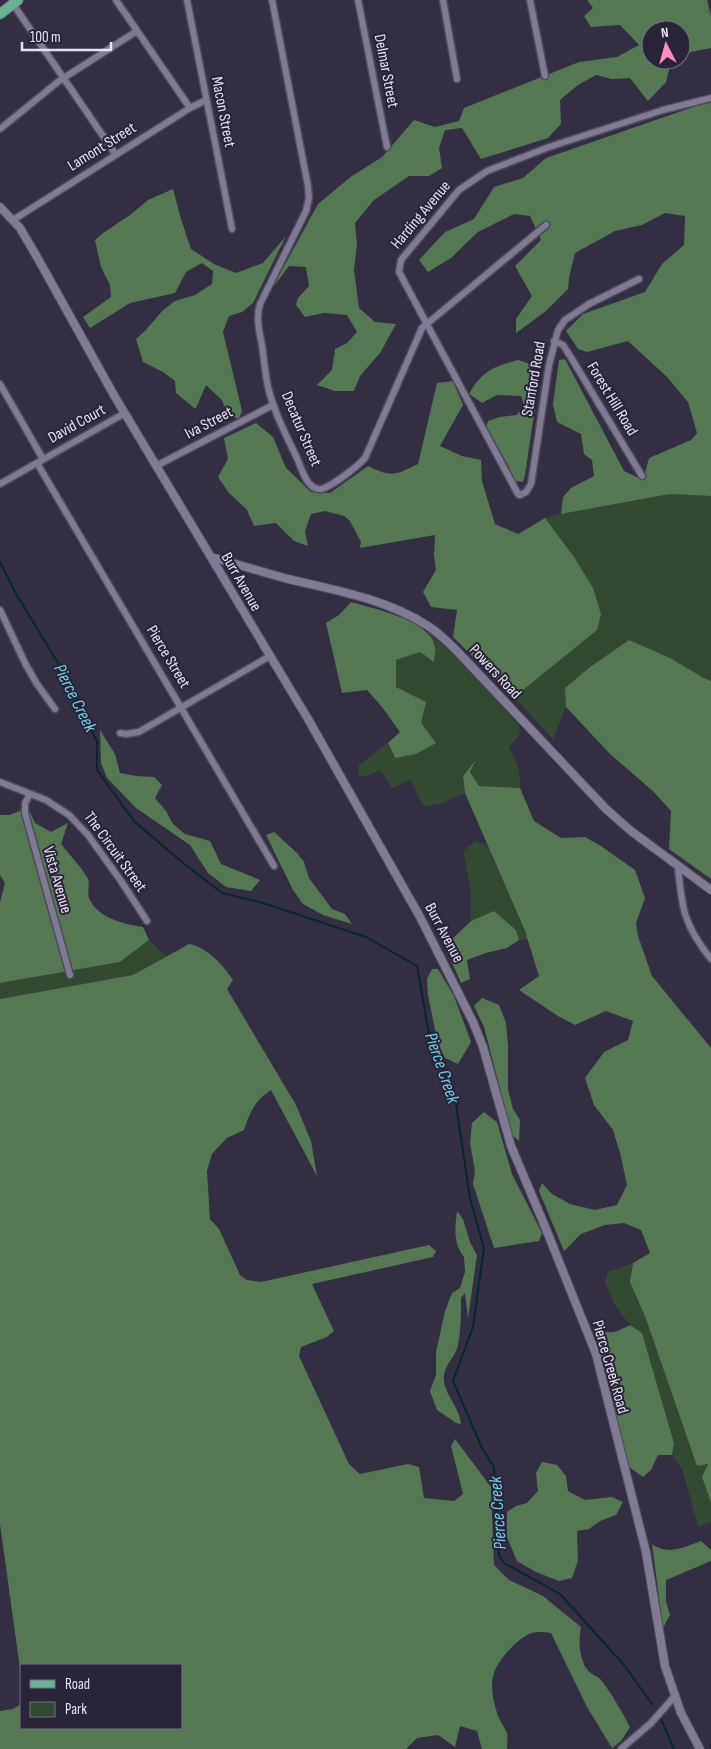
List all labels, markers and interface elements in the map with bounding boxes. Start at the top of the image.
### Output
scale bar [22,20,111,52]
north arrow [641,20,691,70]
text: N [660,24,669,41]
text: 100 m [30,28,61,47]
street label: Delmar Street [370,33,402,110]
street label: Macon Street [207,75,239,149]
street label: Lamont Street [64,118,140,175]
street label: Harding Avenue [387,177,455,253]
street label: Stanford Road [518,340,550,418]
street label: Forest Hill Road [583,359,641,439]
street label: Decatur Street [277,389,325,469]
street label: David Court [45,400,109,448]
street label: Iva Street [182,402,236,444]
street label: Burr Avenue [217,549,265,615]
street label: Pierce Street [142,622,194,692]
street label: Powers Road [465,641,525,703]
water label: Pierce Creek [49,660,102,737]
street label: The Circuit Street [80,808,151,896]
street label: Vista Avenue [38,844,76,916]
street label: Burr Avenue [420,900,468,966]
water label: Pierce Creek [420,1030,464,1107]
street label: Pierce Creek Road [588,1318,632,1416]
water label: Pierce Creek [485,1474,511,1550]
legend [20,1664,182,1729]
text: Road [65,1675,90,1694]
text: Park [65,1700,87,1719]

